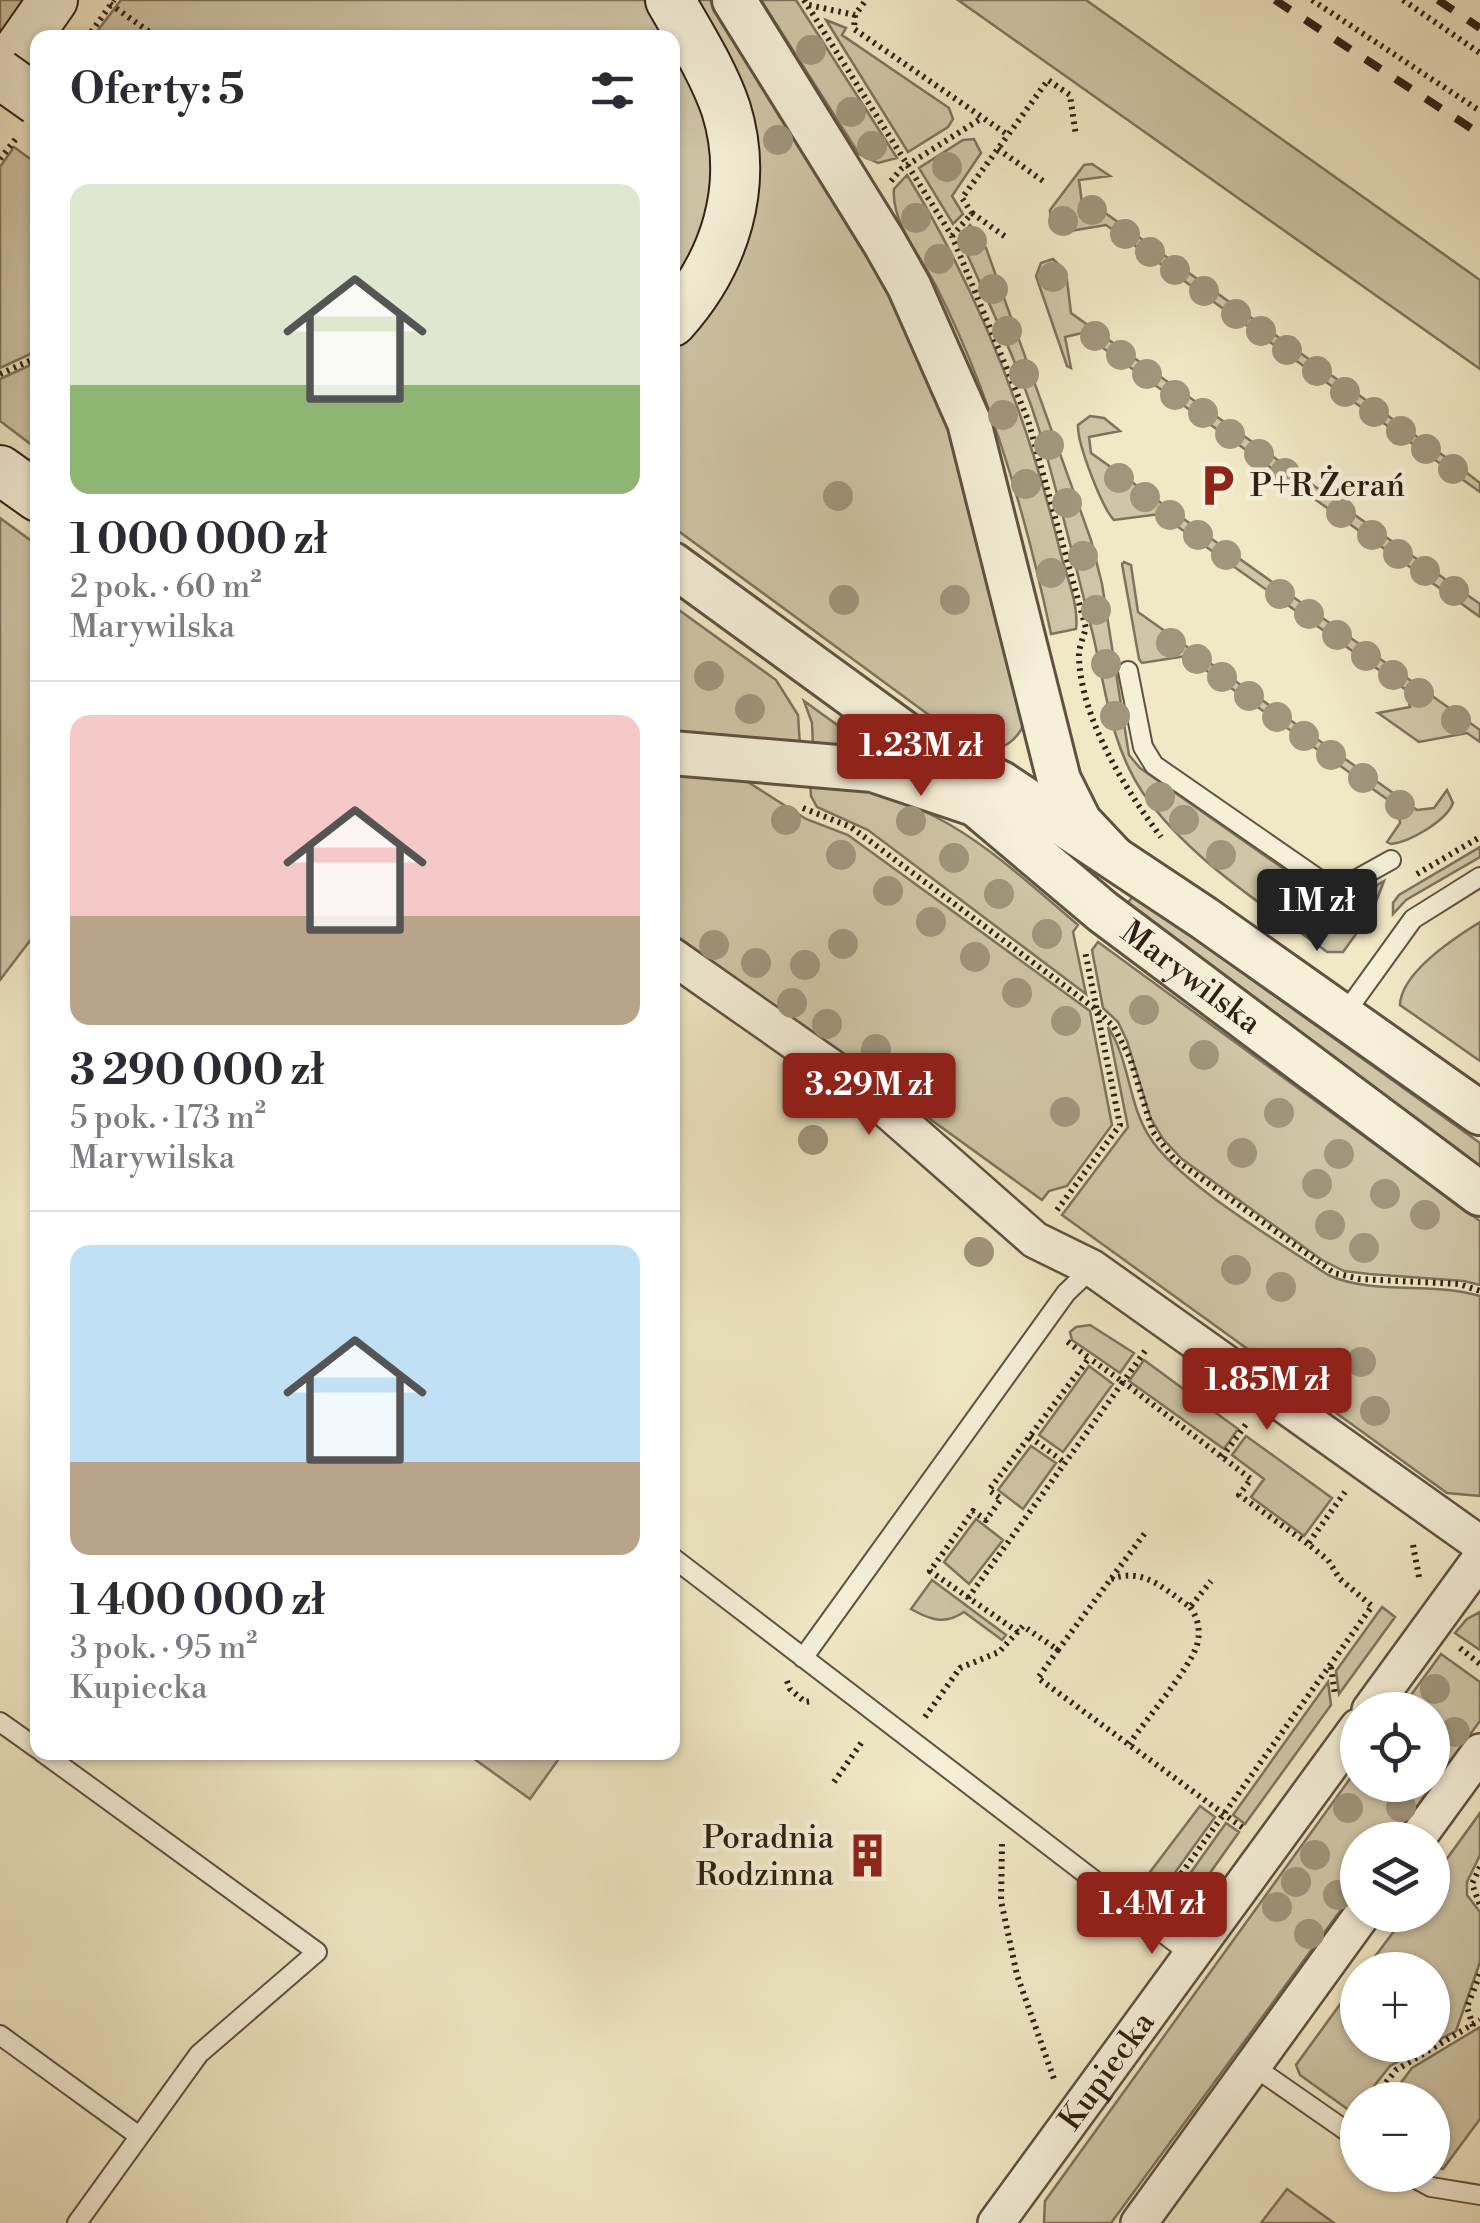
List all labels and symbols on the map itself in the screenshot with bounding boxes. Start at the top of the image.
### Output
parking icon: P+R Żerań [1193,462,1241,510]
place label: P+R Żerań [1250,465,1405,506]
pin: 1.23M zł [818,714,1024,799]
pin: 1M zł [1247,869,1387,954]
street label: Marywilska [1113,912,1270,1044]
pin: 3.29M zł [766,1053,972,1138]
pin: 1.85M zł [1164,1348,1370,1433]
place label: Poradnia Rodzinna [696,1818,835,1895]
building icon: Poradnia Rodzinna [843,1832,891,1880]
pin: 1.4M zł [1060,1872,1244,1957]
street label: Kupiecka [1050,2003,1164,2138]

